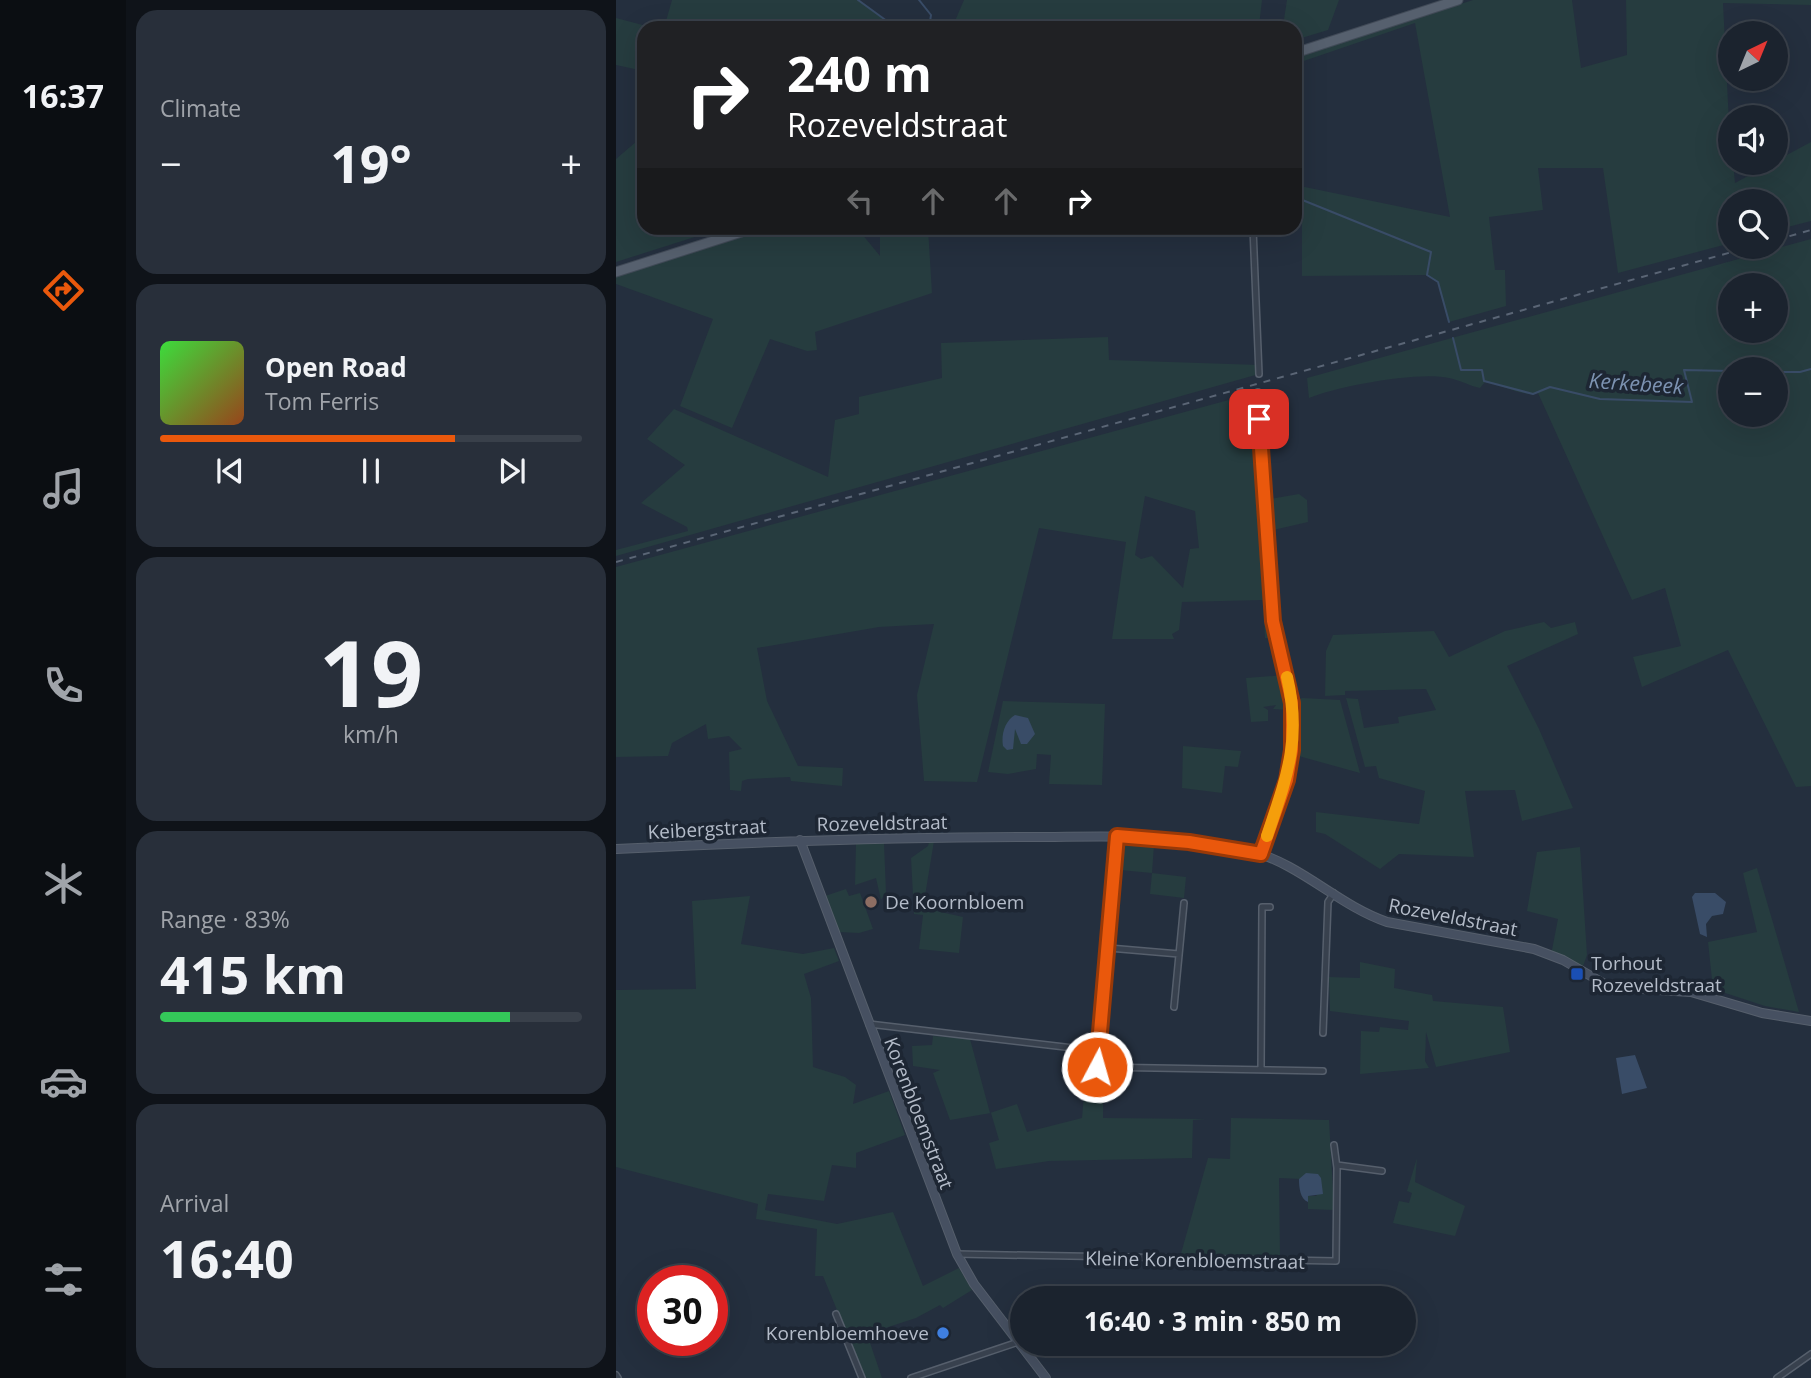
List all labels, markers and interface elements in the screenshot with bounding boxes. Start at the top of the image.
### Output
north arrow [1718,21,1788,91]
map controls [1718,21,1788,427]
text: 240 m [787,40,932,106]
icon: right [672,49,763,140]
text: 16:37 [22,74,104,117]
text: Climate [160,92,241,124]
text: Rozeveldstraat [787,103,1007,146]
button: sound [1718,105,1788,175]
text: 19° [330,127,412,198]
text: − [160,137,182,189]
text: + [560,137,582,189]
icon: left [841,182,879,220]
icon: ahead [914,182,952,220]
icon: ahead [987,182,1025,220]
icon: right [1060,182,1098,220]
button: search [1718,189,1788,259]
icon: directions [39,266,88,315]
button: + [1718,273,1788,343]
text: Open Road [265,349,407,385]
button: − [1718,357,1788,427]
water label: Kerkebeek [1588,366,1685,400]
text: Tom Ferris [265,385,379,417]
pin [1229,389,1289,449]
icon: arrive [1240,400,1278,438]
icon: previous [211,452,249,490]
icon: pause [352,452,390,490]
icon: next [493,452,531,490]
icon: music [39,464,88,513]
text: 19 [319,610,423,734]
icon: phone [39,661,88,710]
text: km/h [343,718,399,750]
street label: Rozeveldstraat [816,809,948,837]
street label: Keibergstraat [647,813,767,845]
icon: climate [39,859,88,908]
place label: De Koornbloem [885,889,1024,915]
street label: Rozeveldstraat [1386,892,1520,942]
marker: De Koornbloem [863,894,879,910]
text: Range · 83% [160,903,290,935]
text: 415 km [160,938,346,1009]
place label: Torhout Rozeveldstraat [1591,950,1722,998]
marker: Torhout Rozeveldstraat [1569,966,1585,982]
position arrow [1060,1030,1134,1104]
street label: Korenbloemstraat [878,1033,960,1193]
icon: car [39,1057,88,1106]
text: Arrival [160,1187,229,1219]
text: 16:40 [160,1222,294,1293]
street label: Kleine Korenbloemstraat [1085,1245,1305,1275]
icon: filters [39,1255,88,1304]
speed limit sign: 30 [637,1265,728,1356]
text: 16:40 · 3 min · 850 m [1084,1303,1342,1339]
place label: Korenbloemhoeve [766,1320,929,1346]
marker: Korenbloemhoeve [935,1325,951,1341]

